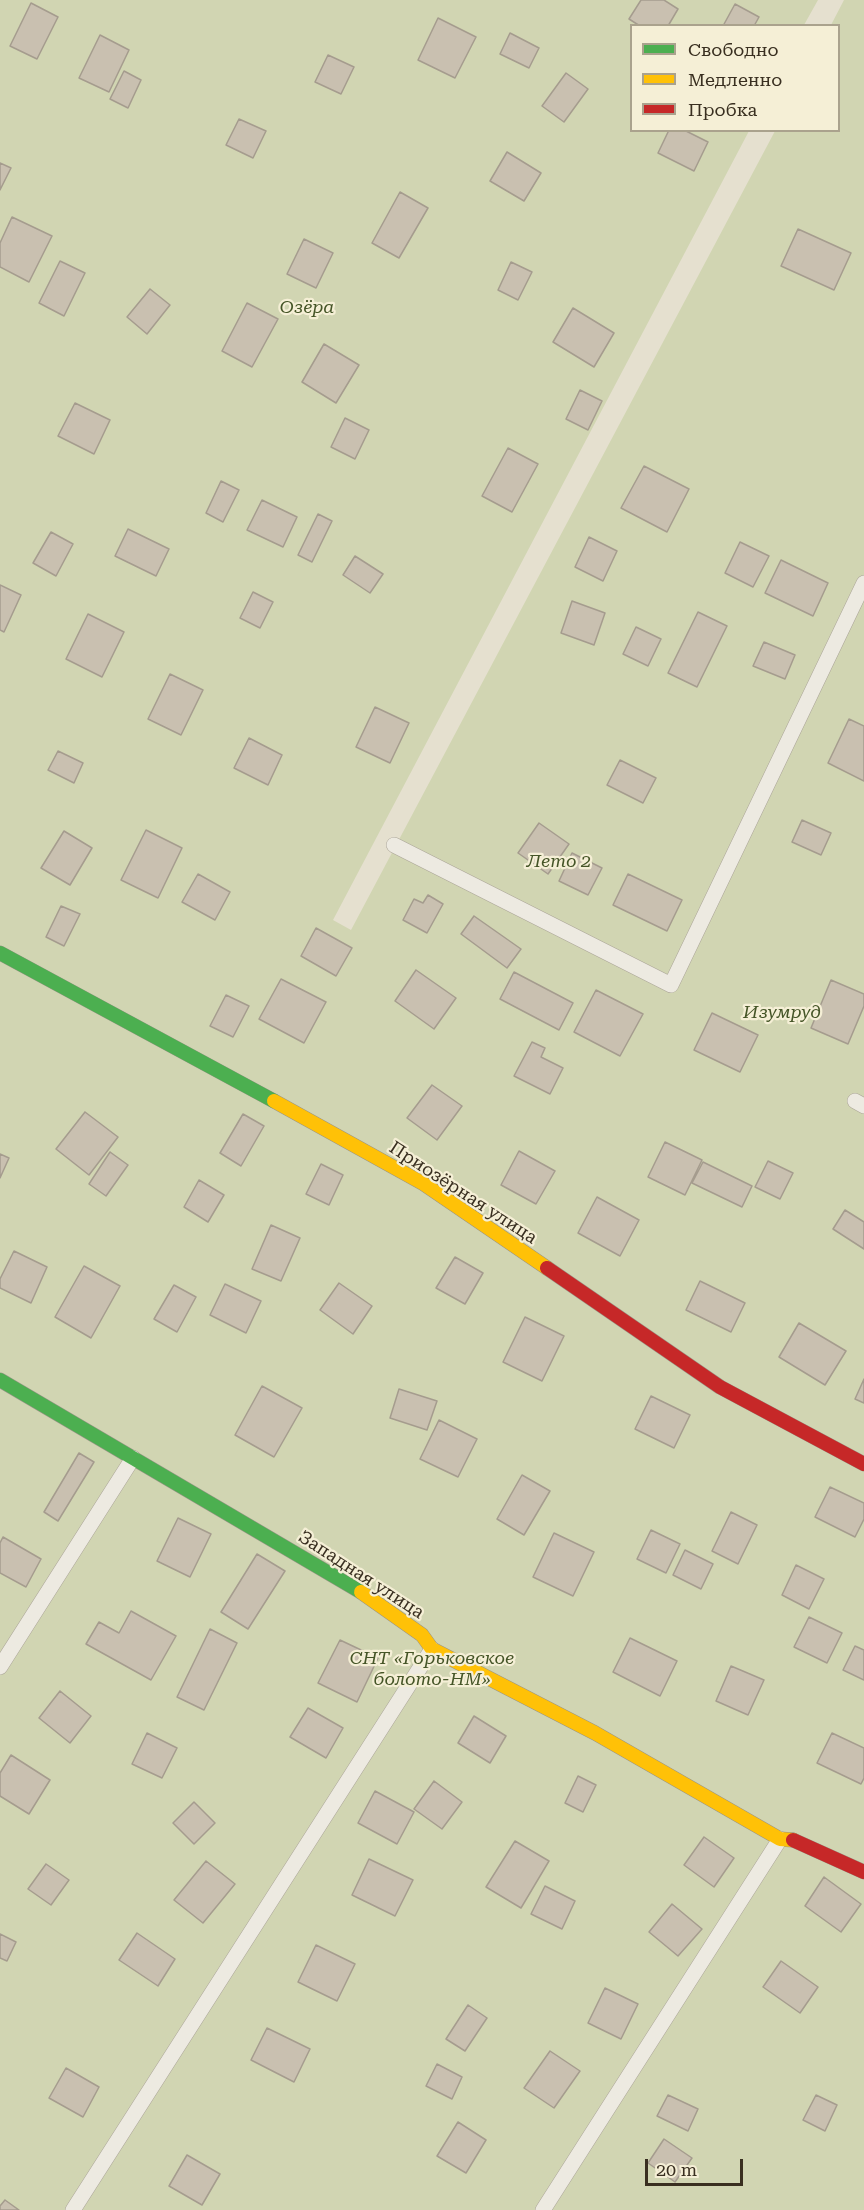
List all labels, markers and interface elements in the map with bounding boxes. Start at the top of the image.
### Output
legend [630,24,840,132]
text: Свободно [688,39,778,60]
text: Медленно [688,69,782,90]
text: Пробка [688,99,757,120]
park label: Озёра [280,297,334,319]
park label: Лето 2 [527,851,591,873]
park label: Изумруд [743,1002,821,1024]
street label: Приозёрная улица [385,1137,541,1249]
street label: Западная улица [294,1526,428,1624]
park label: СНТ «Горьковское болото-НМ» [350,1648,514,1690]
scale bar [648,2147,746,2185]
text: 20 m [656,2159,697,2180]

